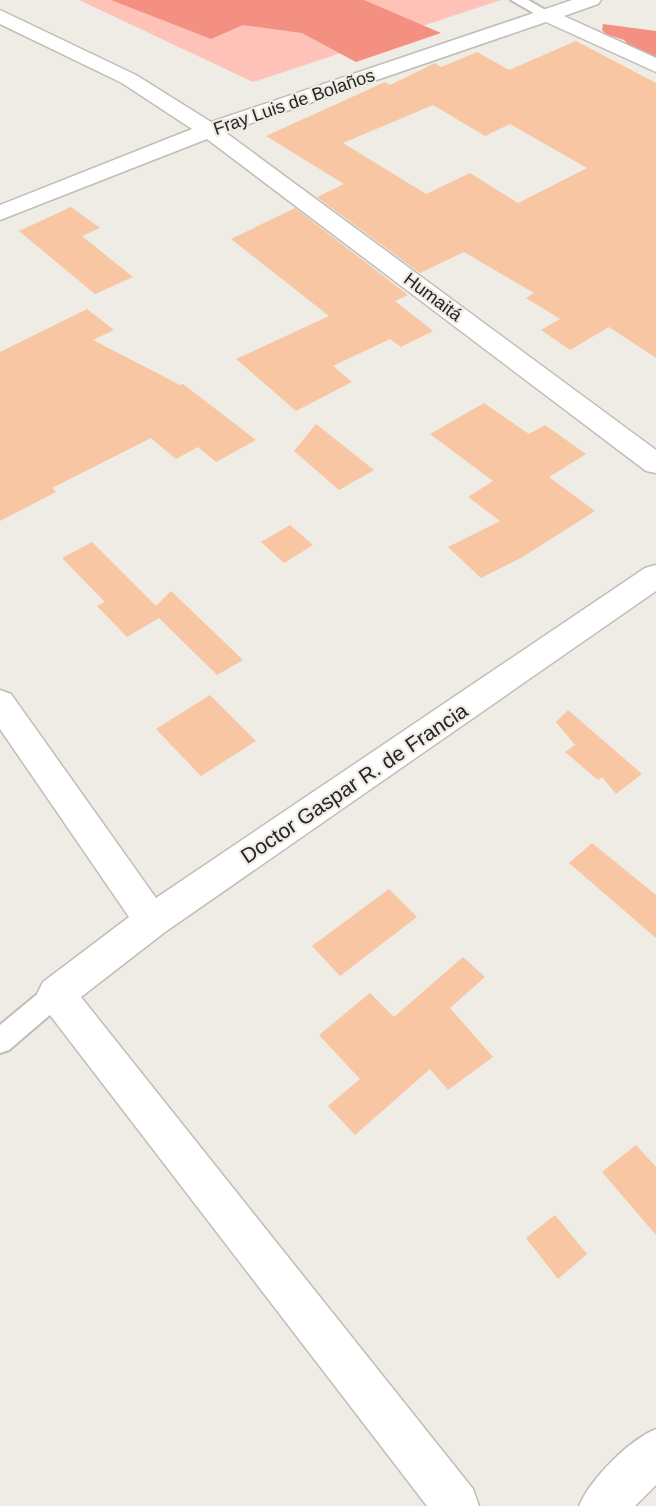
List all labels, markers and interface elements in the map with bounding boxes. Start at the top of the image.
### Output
street label: Fray Luis de Bolaños [211,65,377,139]
street label: Humaitá [400,269,467,326]
street label: Doctor Gaspar R. de Francia [236,698,472,868]

